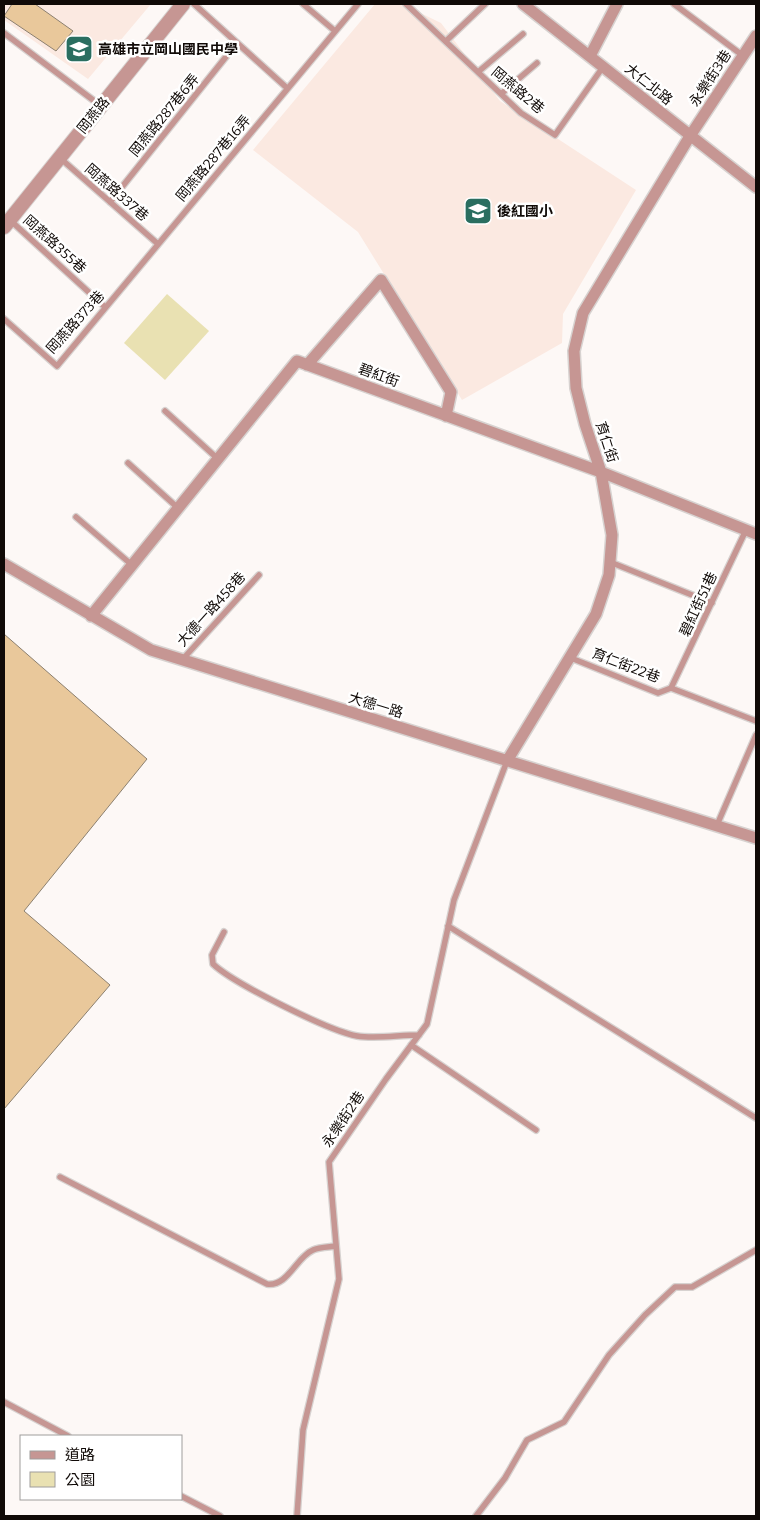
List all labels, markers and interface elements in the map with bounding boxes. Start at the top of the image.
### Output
school or university icon: 高雄市立岡山國民中學 [64,34,94,64]
place label: 高雄市立岡山國民中學 [98,41,238,58]
street label: 永樂街3巷 [686,47,735,110]
street label: 大仁北路 [622,60,676,109]
street label: 岡燕路2巷 [488,63,548,117]
street label: 岡燕路287巷6弄 [126,71,203,160]
street label: 岡燕路 [74,94,113,137]
street label: 岡燕路287巷16弄 [172,112,254,205]
street label: 岡燕路337巷 [81,160,152,225]
school or university icon: 後紅國小 [463,196,493,226]
place label: 後紅國小 [497,203,553,220]
street label: 岡燕路355巷 [20,212,90,277]
street label: 岡燕路373巷 [43,287,108,357]
street label: 碧紅街 [356,360,401,391]
street label: 育仁街 [592,420,621,465]
street label: 大德一路458巷 [174,569,249,650]
street label: 碧紅街51巷 [676,569,721,639]
street label: 育仁街22巷 [590,645,662,686]
street label: 大德一路 [347,689,405,722]
street label: 永樂街2巷 [319,1088,368,1150]
legend [20,1435,182,1500]
text: 道路 [65,1446,95,1464]
text: 公園 [65,1471,95,1489]

